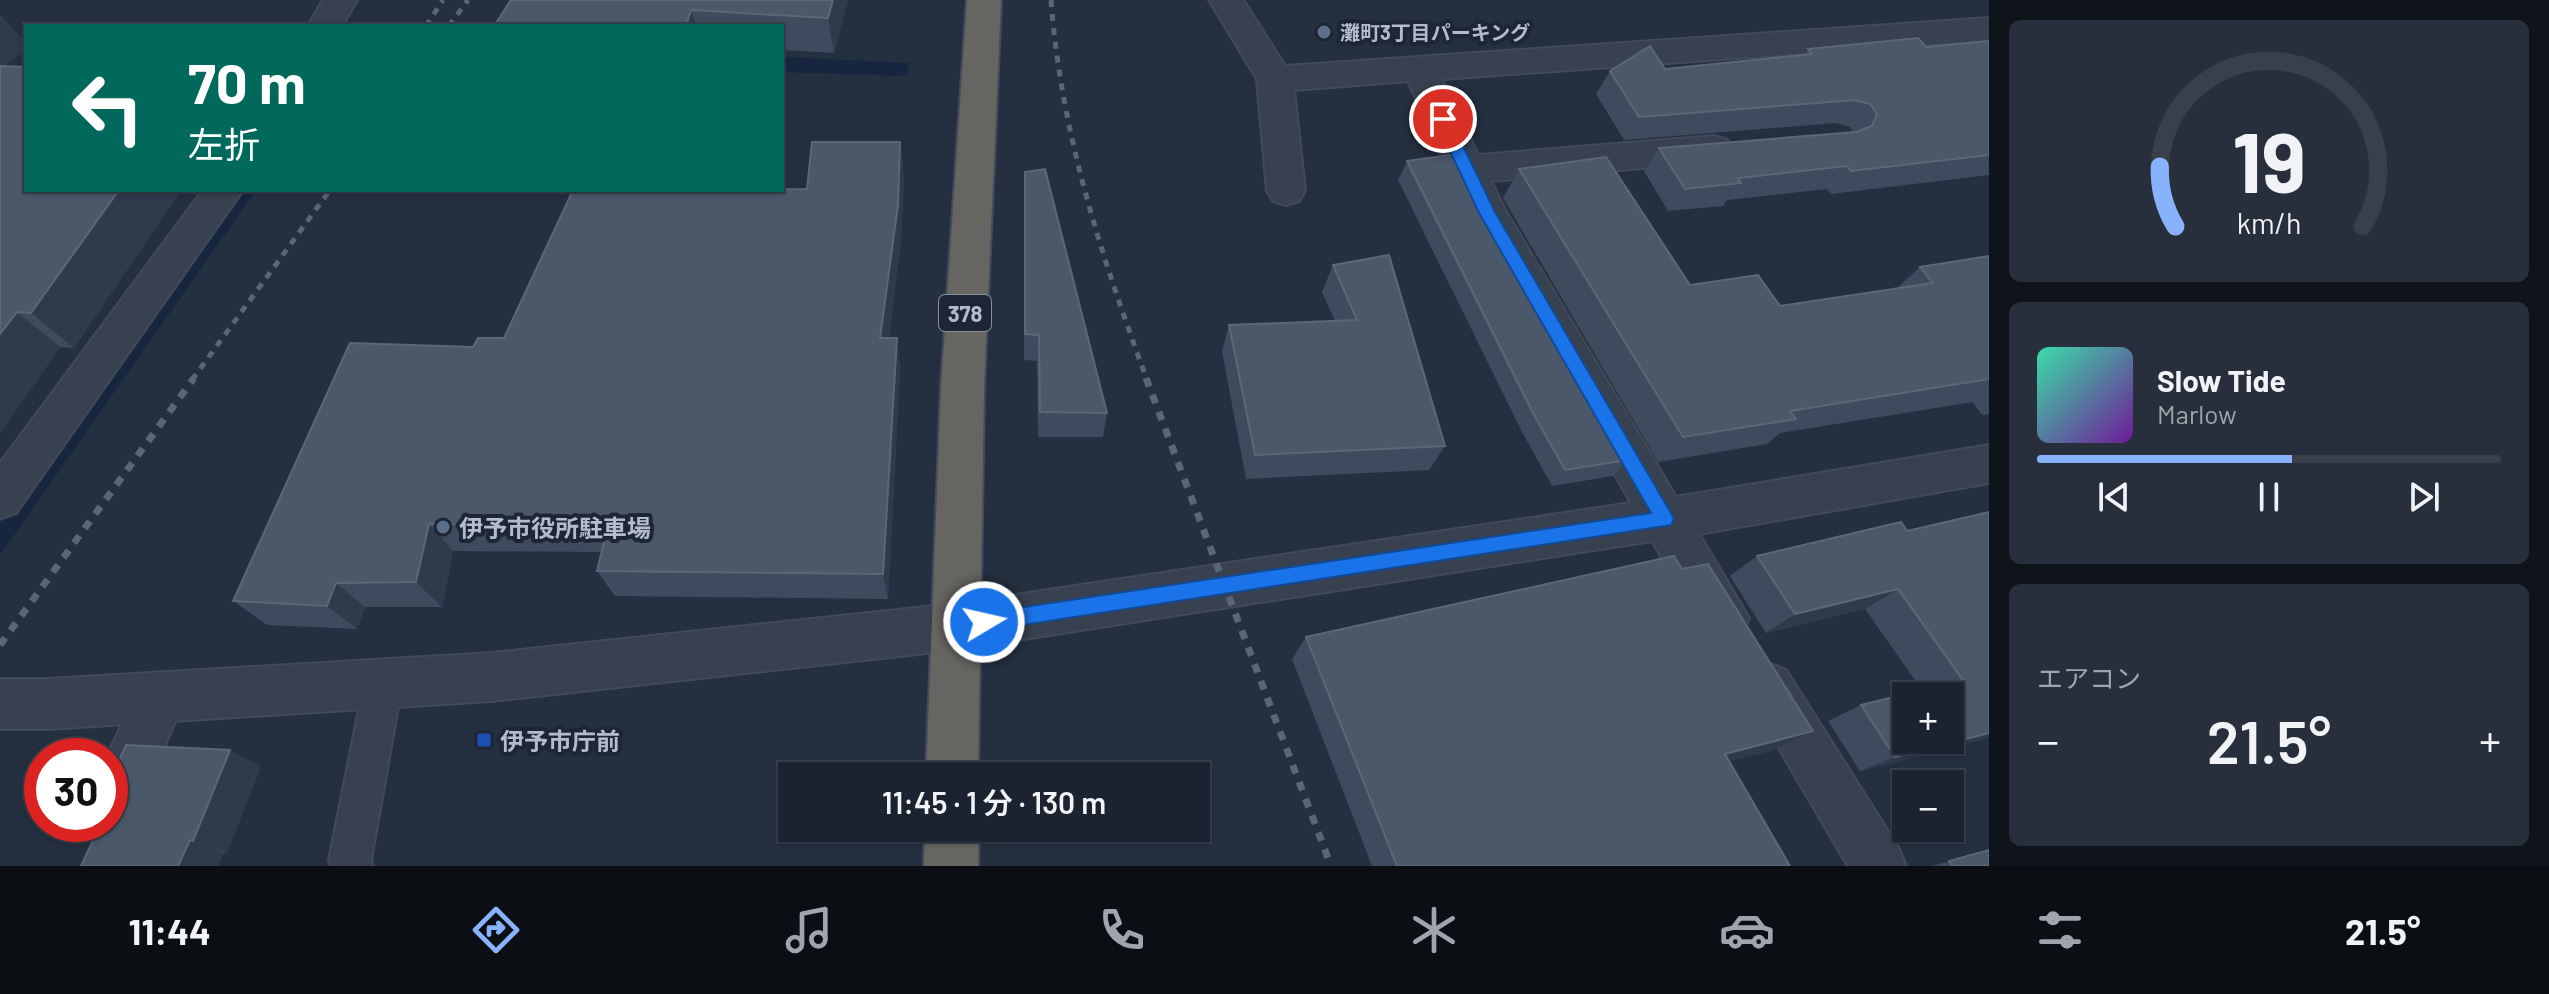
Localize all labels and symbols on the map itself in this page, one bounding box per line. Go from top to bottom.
place label: 灘町3丁目パーキング [1340,20,1530,44]
marker: 灘町3丁目パーキング [1315,23,1333,41]
pin [1409,85,1477,153]
road number: 378 [939,295,991,331]
place label: 伊予市役所駐車場 [459,513,651,542]
marker: 伊予市役所駐車場 [434,518,452,536]
position arrow [942,580,1026,664]
place label: 伊予市庁前 [500,726,620,755]
marker: 伊予市庁前 [475,731,493,749]
speed limit sign: 30 [24,738,128,842]

